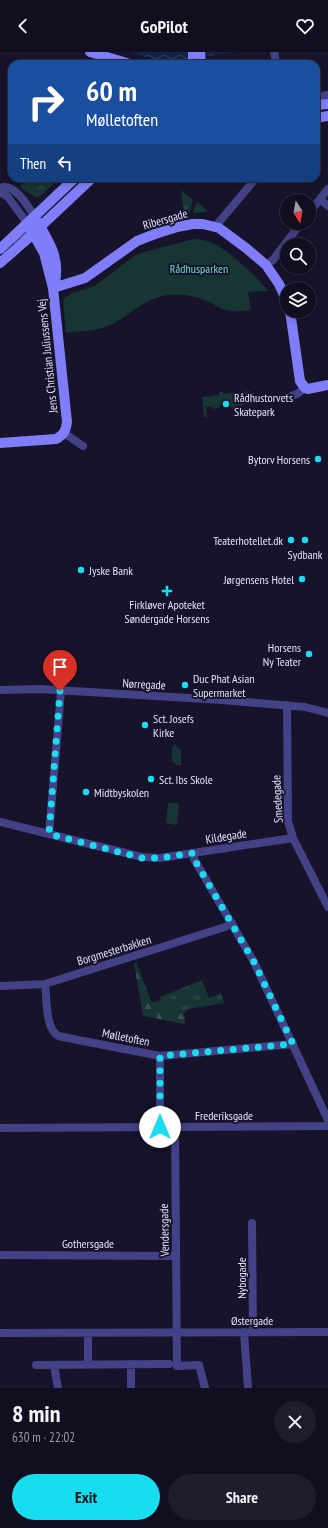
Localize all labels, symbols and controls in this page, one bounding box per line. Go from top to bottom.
icon: back [12,15,34,37]
text: GoPilot [140,15,188,38]
icon: heart [294,15,316,37]
text: 60 m [86,72,137,109]
icon: right [20,76,72,128]
text: Mølletoften [86,108,158,131]
icon: left [54,152,76,174]
text: Then [20,154,46,173]
north arrow [280,194,316,230]
map controls [280,194,316,318]
street label: Ribersgade [141,205,189,233]
button: search [280,238,316,274]
park label: Rådhusparken [170,261,228,276]
button: layers [280,282,316,318]
street label: Jens Christian Juliussens Vej [34,298,61,415]
place label: Rådhustorvets Skatepark [234,390,293,419]
marker: Rådhustorvets Skatepark [221,399,231,409]
place label: Bytorv Horsens [248,452,310,467]
marker: Bytorv Horsens [313,454,323,464]
place label: Teaterhotellet.dk [213,533,283,548]
marker: Teaterhotellet.dk [286,535,296,545]
marker: Sydbank [300,535,310,545]
place label: Sydbank [288,547,323,562]
place label: Jyske Bank [88,563,133,578]
marker: Jyske Bank [76,565,86,575]
place label: Jørgensens Hotel [223,572,294,587]
marker: Jørgensens Hotel [297,574,307,584]
marker: Firkløver Apoteket Søndergade Horsens [162,586,172,596]
place label: Firkløver Apoteket Søndergade Horsens [125,597,210,626]
place label: Horsens Ny Teater [263,640,302,669]
marker: Horsens Ny Teater [304,649,314,659]
pin [43,650,77,691]
icon: arrive [49,656,71,678]
place label: Duc Phat Asian Supermarket [193,671,255,700]
street label: Nørregade [122,675,166,693]
marker: Duc Phat Asian Supermarket [180,680,190,690]
place label: Sct. Josefs Kirke [153,711,194,740]
marker: Sct. Josefs Kirke [140,720,150,730]
place label: Sct. Ibs Skole [159,772,213,787]
marker: Sct. Ibs Skole [146,774,156,784]
street label: Smedegade [268,775,286,823]
place label: Midtbyskolen [94,785,149,800]
marker: Midtbyskolen [81,787,91,797]
street label: Kildegade [204,825,248,847]
street label: Borgmesterbakken [75,932,153,968]
street label: Mølletoften [101,1025,151,1049]
position arrow [139,1106,181,1148]
street label: Frederiksgade [195,1108,253,1123]
street label: Vendersgade [156,1203,172,1258]
street label: Gothersgade [62,1236,114,1251]
street label: Nybogade [234,1257,249,1299]
street label: Østergade [231,1313,273,1328]
text: 8 min [12,1398,60,1429]
button: close [274,1401,316,1443]
text: 630 m · 22:02 [12,1429,75,1446]
button: Exit [12,1474,160,1520]
button: Share [168,1474,316,1520]

